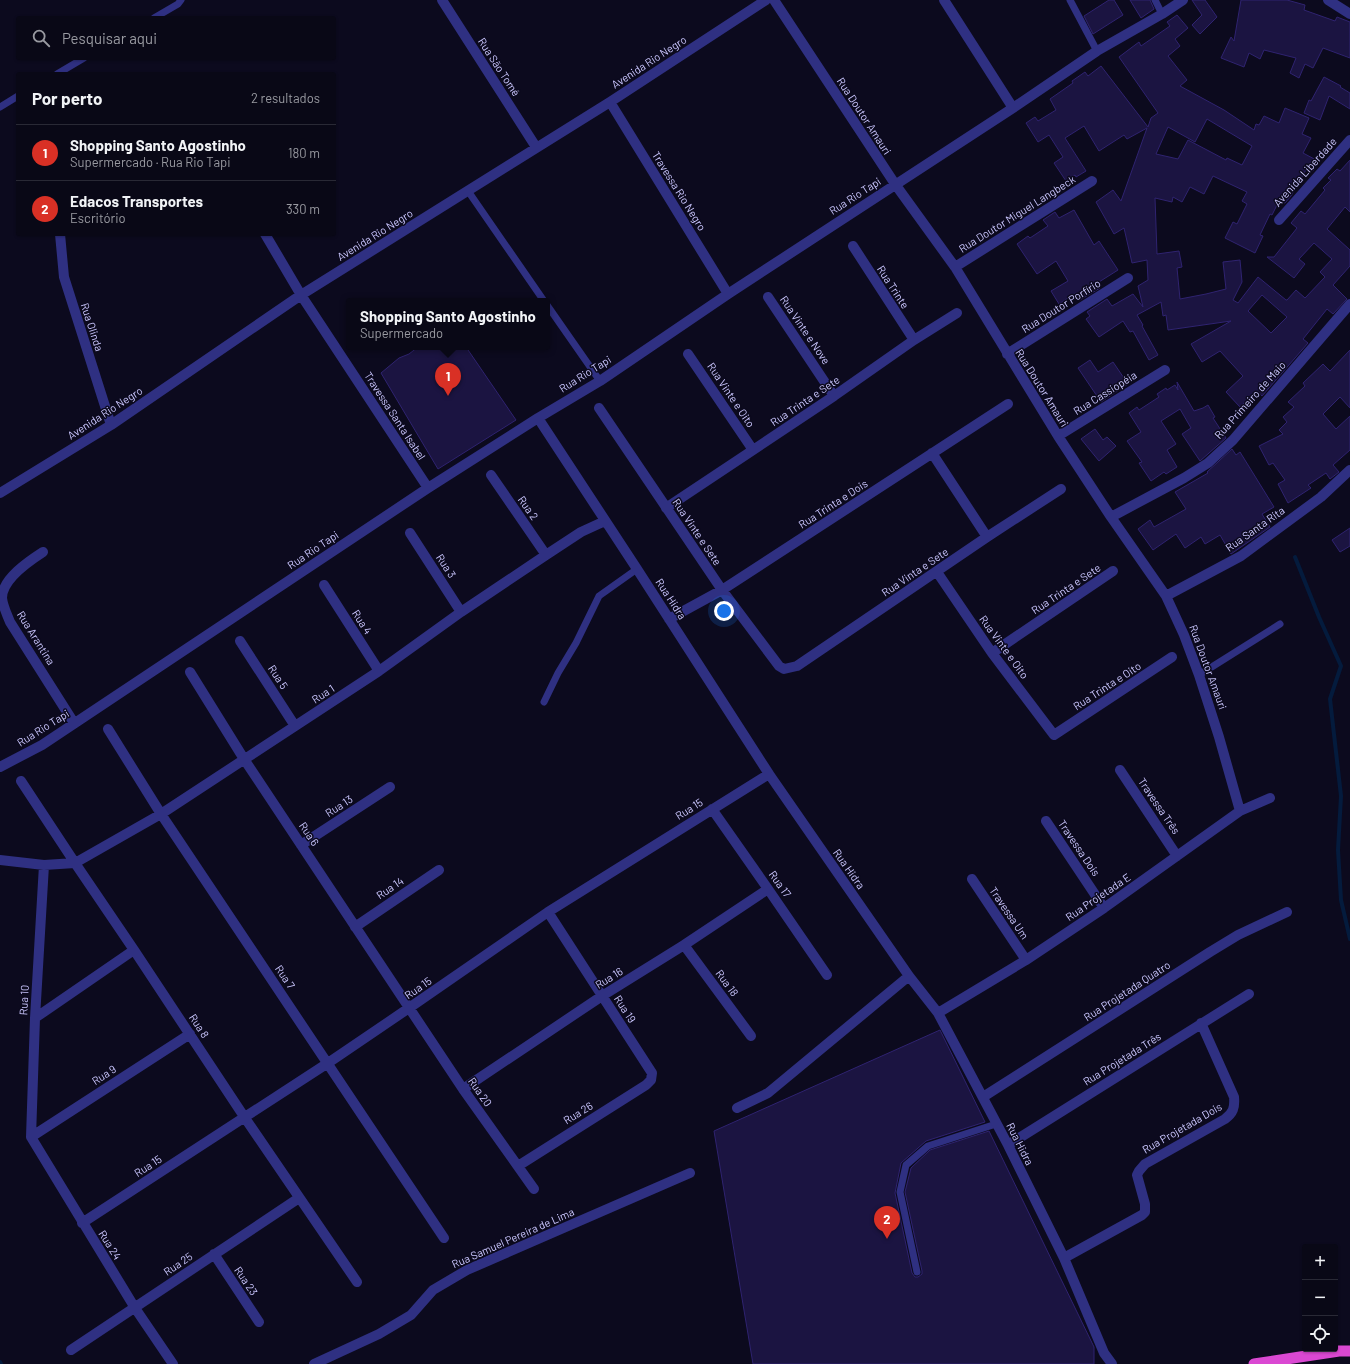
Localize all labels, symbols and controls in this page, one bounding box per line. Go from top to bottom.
search box [16,16,336,60]
icon: search [30,27,52,49]
text: Pesquisar aqui [62,29,157,47]
street label: Avenida Rio Negro [609,33,689,91]
street label: Rua São Tomé [476,35,523,98]
street label: Rua Doutor Amauri [835,75,894,157]
text: Por perto [32,88,102,108]
text: 2 resultados [251,90,320,106]
street label: Avenida Liberdade [1270,134,1339,209]
text: Shopping Santo Agostinho [70,136,246,154]
text: 1 [43,145,47,161]
text: 180 m [288,145,320,161]
street label: Travessa Rio Negro [650,149,709,233]
text: Supermercado · Rua Rio Tapi [70,154,231,170]
street label: Rua Doutor Miguel Langbeck [956,172,1078,255]
street label: Rua Rio Tapi [827,174,883,217]
text: Edacos Transportes [70,192,203,210]
text: 2 [41,201,49,217]
text: 330 m [286,201,320,217]
street label: Avenida Rio Negro [335,206,415,263]
text: Escritório [70,210,126,226]
street label: Rua Trinte [875,263,912,311]
street label: Rua Doutor Porfírio [1019,276,1103,335]
street label: Rua Vinte e Nove [778,293,833,367]
popup [346,298,550,350]
street label: Rua Olinda [79,301,106,353]
text: Shopping Santo Agostinho [360,307,536,325]
text: Supermercado [360,325,443,341]
street label: Rua Doutor Amauri [1013,346,1072,429]
street label: Rua Rio Tapi [556,352,613,395]
street label: Rua Primeiro de Maio [1211,358,1288,441]
street label: Rua Vinte e Oito [705,360,758,429]
pin: 1 [435,363,461,396]
street label: Rua Cassiopéia [1071,368,1139,417]
street label: Travessa Santa Isabel [362,369,429,462]
street label: Rua Trinta e Sete [768,373,842,429]
street label: Avenida Rio Negro [65,384,145,442]
street label: Rua Trinta e Dois [796,476,870,531]
street label: Rua 2 [516,493,541,522]
street label: Rua Vinte e Sete [670,496,725,568]
street label: Rua Santa Rita [1223,503,1287,554]
street label: Rua Rio Tapi [285,528,341,571]
street label: Rua Vinta e Sete [879,544,951,599]
street label: Rua 3 [434,551,459,580]
street label: Rua Trinta e Sete [1029,561,1103,617]
street label: Rua Hidra [653,576,689,622]
your location [714,601,734,621]
street label: Rua 4 [350,607,375,636]
street label: Rua Arantina [15,608,58,667]
street label: Rua Vinte e Oito [977,613,1032,681]
street label: Rua Doutor Amauri [1187,623,1230,711]
street label: Rua Trinta e Oito [1070,659,1143,712]
street label: Rua 5 [266,662,291,692]
street label: Rua 1 [309,682,336,706]
street label: Rua Rio Tapi [14,706,71,749]
street label: Travessa Três [1136,775,1183,836]
street label: Rua 13 [323,792,355,819]
street label: Rua 15 [673,795,705,822]
street label: Travessa Dois [1056,817,1103,878]
street label: Rua 6 [297,819,322,848]
street label: Rua Hidra [831,846,868,891]
street label: Rua 17 [767,868,794,900]
street label: Rua Projetada E [1063,870,1133,923]
street label: Rua 14 [373,874,406,901]
street label: Travessa Um [987,884,1032,941]
street label: Rua Projetada Quatro [1081,958,1172,1023]
street label: Rua 7 [273,962,298,991]
street label: Rua 16 [593,964,625,991]
street label: Rua 18 [713,967,742,999]
street label: Rua 15 [402,973,434,1002]
street label: Rua 10 [16,984,31,1016]
street label: Rua 19 [612,993,639,1025]
street label: Rua 8 [187,1011,212,1040]
street label: Rua Projetada Três [1080,1029,1163,1088]
street label: Rua 9 [89,1062,118,1087]
street label: Rua 20 [466,1075,495,1109]
street label: Rua 26 [561,1098,595,1127]
street label: Rua Projetada Dois [1140,1100,1224,1156]
street label: Rua Hidra [1004,1120,1037,1167]
street label: Rua 15 [132,1152,164,1179]
street label: Rua Samuel Pereira de Lima [450,1205,576,1270]
pin: 2 [874,1206,900,1239]
street label: Rua 24 [96,1228,125,1262]
map controls [1302,1244,1338,1352]
button: + [1302,1244,1338,1280]
street label: Rua 25 [161,1249,195,1278]
street label: Rua 23 [232,1264,261,1298]
button: − [1302,1280,1338,1316]
button: locate [1302,1316,1338,1352]

